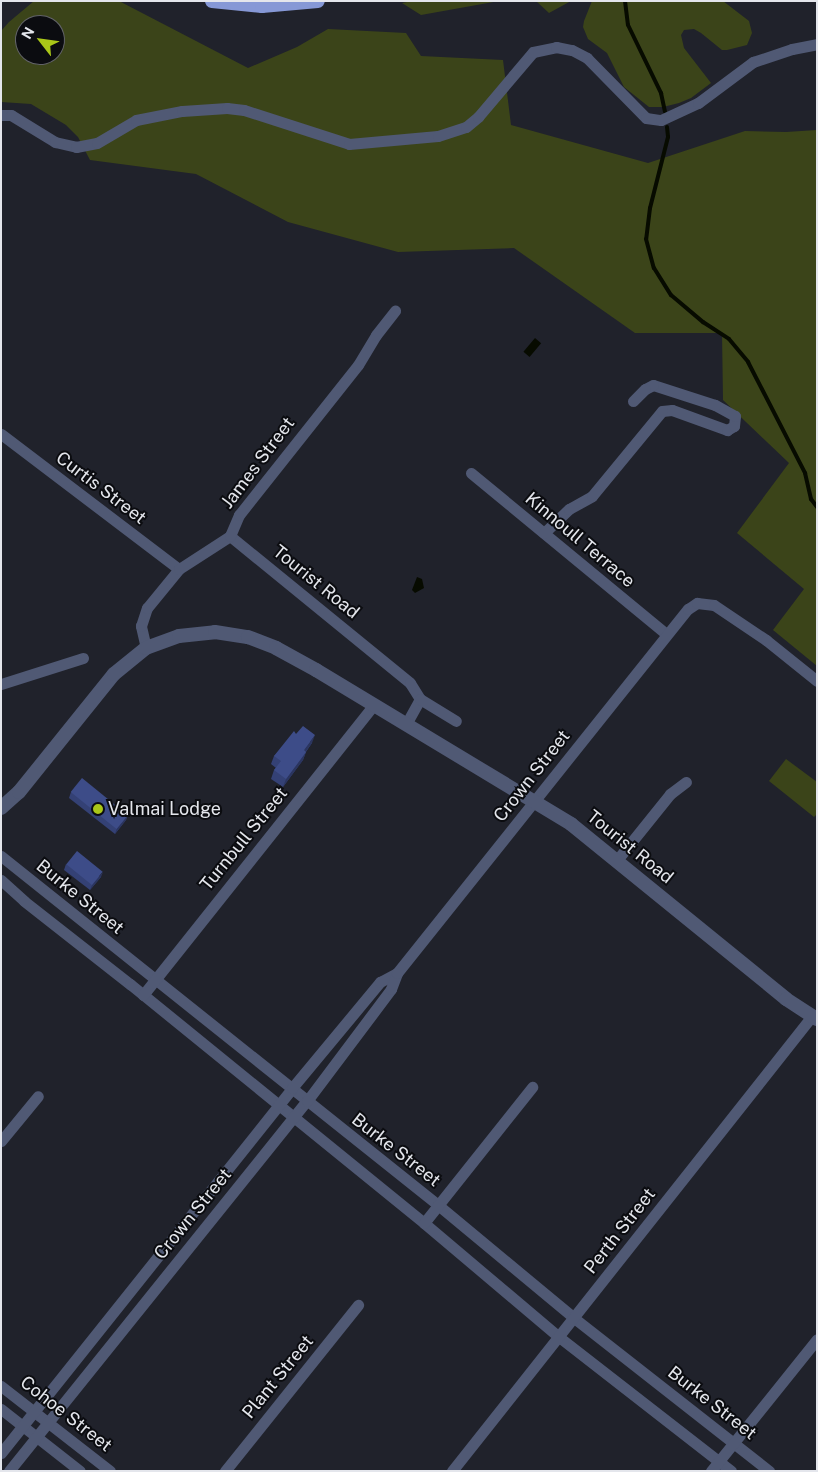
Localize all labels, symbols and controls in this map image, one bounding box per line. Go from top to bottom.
north arrow [15,15,65,65]
text: N [18,24,38,42]
street label: James Street [217,413,299,513]
street label: Curtis Street [52,447,150,529]
street label: Kinnoull Terrace [521,488,639,592]
street label: Tourist Road [269,541,363,623]
street label: Crown Street [489,726,575,826]
street label: Turnbull Street [196,783,292,895]
place label: Valmai Lodge [108,798,221,820]
marker: Valmai Lodge [92,803,104,815]
street label: Tourist Road [583,806,677,888]
street label: Burke Street [32,855,128,939]
street label: Burke Street [347,1109,445,1191]
street label: Crown Street [150,1164,236,1264]
street label: Perth Street [580,1184,660,1278]
street label: Plant Street [238,1331,318,1423]
street label: Burke Street [663,1362,761,1444]
street label: Cohoe Street [16,1372,116,1456]

